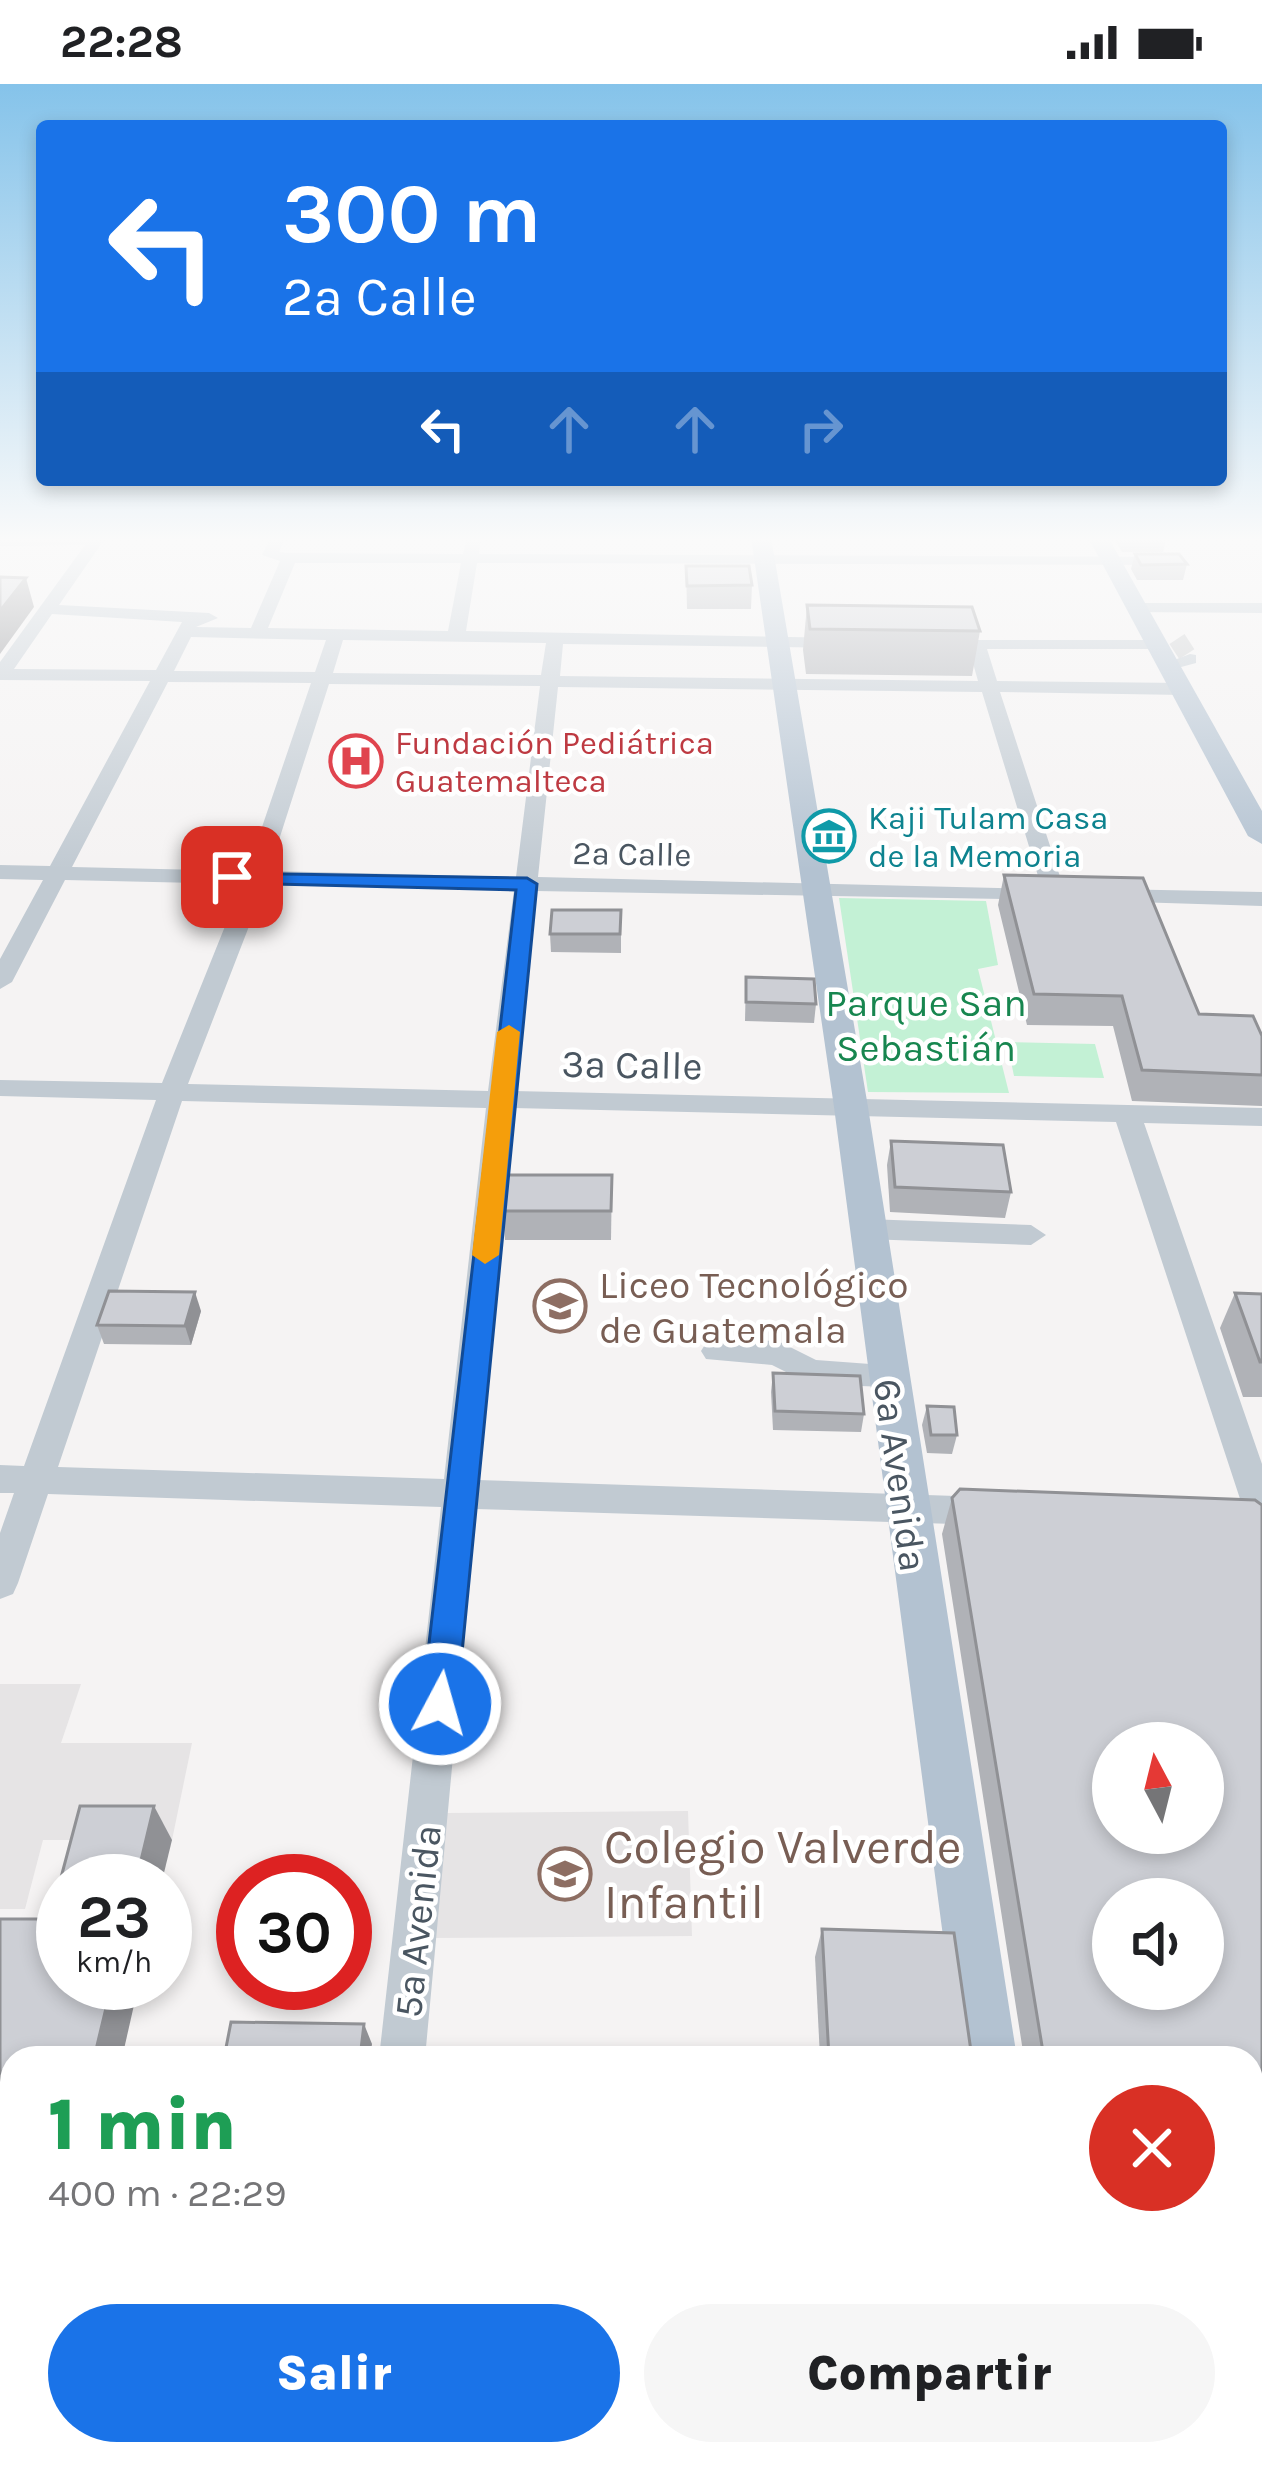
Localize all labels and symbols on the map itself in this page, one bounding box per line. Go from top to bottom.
place label: Fundación Pediátrica Guatemalteca [395,724,714,800]
hospital icon: Fundación Pediátrica Guatemalteca [328,733,384,789]
place label: Kaji Tulam Casa de la Memoria [868,799,1108,875]
museum icon: Kaji Tulam Casa de la Memoria [801,808,857,864]
pin [181,826,283,928]
street label: 2a Calle [572,834,692,874]
park label: Parque San Sebastián [825,980,1027,1071]
street label: 3a Calle [561,1041,703,1089]
place label: Liceo Tecnológico de Guatemala [599,1262,909,1353]
school or university icon: Liceo Tecnológico de Guatemala [532,1278,588,1334]
street label: 6a Avenida [864,1376,936,1574]
position arrow [377,1641,503,1767]
north arrow [1092,1722,1224,1854]
place label: Colegio Valverde Infantil [604,1819,961,1930]
street label: 5a Avenida [385,1822,451,2020]
school or university icon: Colegio Valverde Infantil [537,1846,593,1902]
speed limit sign: 30 [216,1854,372,2010]

